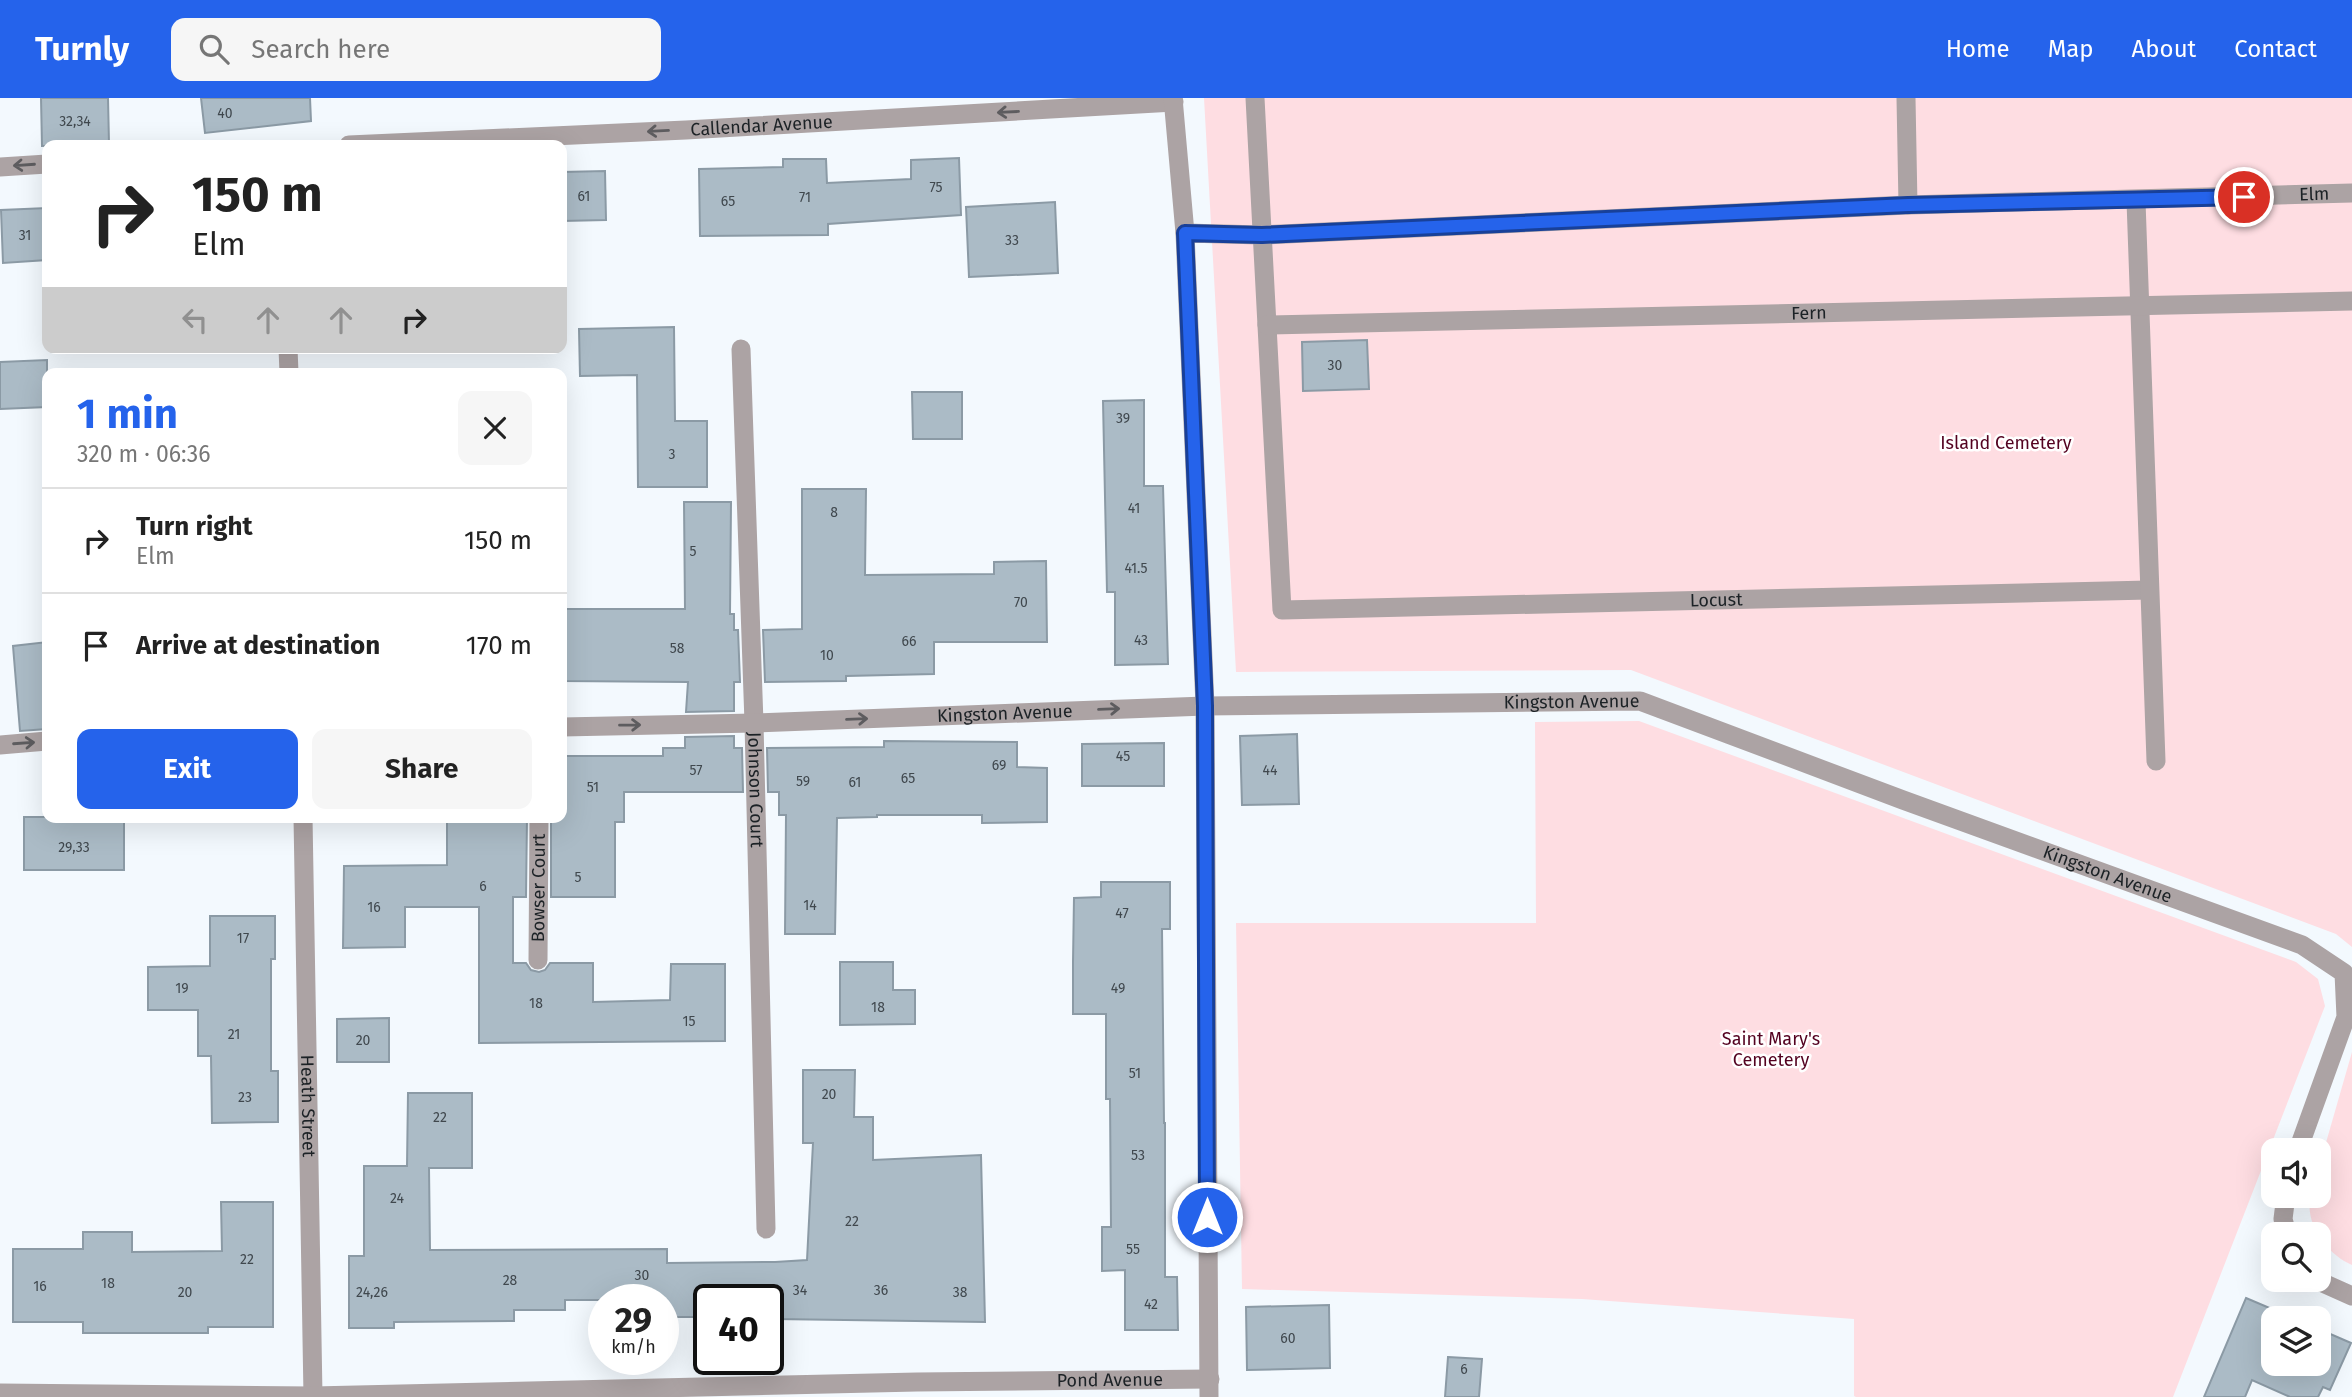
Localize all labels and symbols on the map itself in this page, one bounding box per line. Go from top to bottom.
house number: 40 [217,105,233,122]
one-way arrow [997,105,1020,118]
street label: Callendar Avenue [690,111,833,141]
house number: 32,34 [59,113,91,130]
one-way arrow [647,125,670,138]
one-way arrow [12,159,35,172]
pin [2214,167,2274,227]
house number: 75 [929,179,943,196]
street label: Elm [2299,183,2330,205]
house number: 61 [578,188,590,205]
house number: 71 [799,189,811,206]
house number: 65 [721,193,735,210]
house number: 31 [19,227,31,244]
house number: 33 [1005,232,1019,249]
street label: Fern [1791,302,1827,324]
house number: 30 [1328,357,1343,374]
house number: 39 [1116,410,1130,427]
park label: Island Cemetery [1940,432,2072,454]
house number: 3 [669,446,676,463]
house number: 41 [1128,500,1140,517]
house number: 8 [830,504,838,521]
house number: 5 [689,543,697,560]
house number: 41.5 [1124,560,1148,577]
street label: Locust [1689,588,1743,612]
house number: 70 [1014,594,1028,611]
house number: 43 [1134,632,1148,649]
house number: 66 [902,633,916,650]
house number: 58 [670,640,685,657]
house number: 10 [820,647,834,664]
street label: Kingston Avenue [1504,690,1640,714]
street label: Kingston Avenue [937,700,1073,727]
one-way arrow [1097,703,1120,716]
one-way arrow [846,712,869,725]
one-way arrow [618,718,641,732]
street label: Johnson Court [743,732,768,848]
one-way arrow [12,736,34,749]
house number: 45 [1116,748,1130,765]
house number: 69 [992,757,1006,774]
house number: 57 [690,762,702,779]
house number: 44 [1263,762,1278,779]
house number: 65 [901,770,915,787]
house number: 59 [796,773,810,790]
house number: 61 [849,774,861,791]
house number: 51 [587,779,599,796]
street label: Bowser Court [527,833,550,942]
house number: 29,33 [58,839,90,856]
street label: Kingston Avenue [2040,841,2175,908]
house number: 5 [574,869,582,886]
house number: 6 [479,878,487,895]
house number: 14 [803,897,817,914]
house number: 16 [367,899,381,916]
house number: 47 [1115,905,1129,922]
house number: 17 [237,930,249,947]
house number: 19 [175,980,189,997]
house number: 49 [1111,980,1125,997]
house number: 18 [529,995,543,1012]
house number: 18 [871,999,885,1016]
house number: 15 [682,1013,696,1030]
house number: 21 [228,1026,240,1043]
park label: Saint Mary's Cemetery [1722,1028,1820,1071]
house number: 20 [356,1032,371,1049]
street label: Heath Street [296,1055,320,1158]
house number: 51 [1129,1065,1141,1082]
house number: 20 [822,1086,837,1103]
house number: 23 [238,1089,252,1106]
house number: 22 [433,1109,447,1126]
house number: 53 [1131,1147,1145,1164]
position arrow [1170,1180,1244,1254]
house number: 24 [390,1190,405,1207]
house number: 22 [845,1213,859,1230]
house number: 55 [1126,1241,1140,1258]
house number: 22 [240,1251,254,1268]
house number: 30 [635,1267,650,1284]
house number: 28 [503,1272,518,1289]
house number: 18 [101,1275,115,1292]
house number: 16 [33,1278,47,1295]
house number: 34 [793,1282,808,1299]
house number: 36 [874,1282,888,1299]
house number: 20 [178,1284,193,1301]
house number: 24,26 [356,1284,388,1301]
speed limit sign: 40 [693,1284,784,1375]
house number: 38 [953,1284,968,1301]
house number: 42 [1144,1296,1158,1313]
house number: 60 [1280,1330,1296,1347]
house number: 6 [1460,1361,1468,1378]
street label: Pond Avenue [1057,1368,1163,1392]

